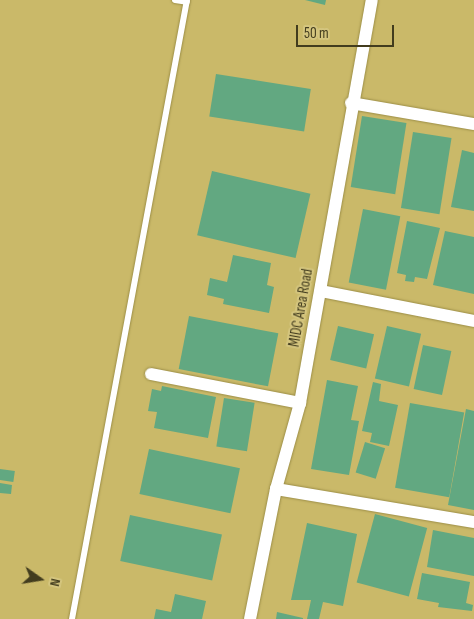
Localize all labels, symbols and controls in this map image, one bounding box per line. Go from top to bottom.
scale bar [299,15,396,47]
text: 50 m [304,24,329,43]
street label: MIDC Area Road [285,268,317,348]
north arrow [15,554,65,604]
text: N [46,577,64,588]

